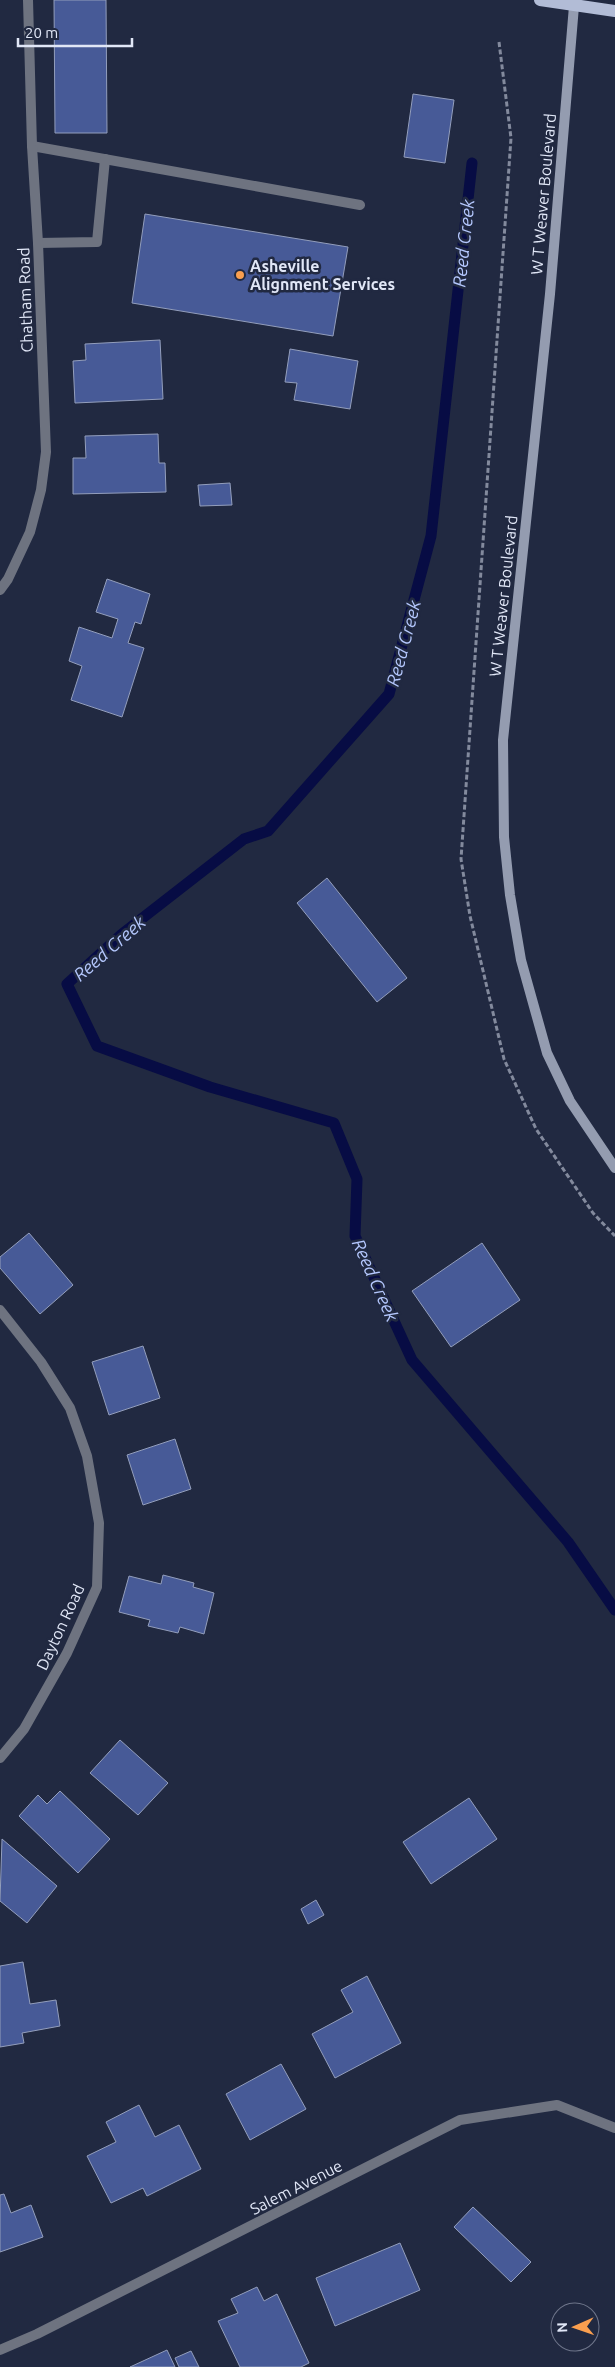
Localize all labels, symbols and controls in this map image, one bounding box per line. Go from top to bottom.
scale bar [18,15,131,47]
text: 20 m [25,24,58,41]
street label: W T Weaver Boulevard [527,112,559,276]
water label: Reed Creek [448,197,478,288]
street label: Chatham Road [14,247,36,353]
place label: Asheville Alignment Services [250,257,395,293]
marker: Asheville Alignment Services [234,269,246,281]
street label: W T Weaver Boulevard [486,514,520,678]
water label: Reed Creek [382,597,424,688]
water label: Reed Creek [69,911,150,985]
water label: Reed Creek [349,1235,403,1325]
street label: Dayton Road [32,1581,88,1673]
street label: Salem Avenue [247,2156,345,2218]
north arrow [550,2302,600,2352]
text: N [554,2322,570,2333]

